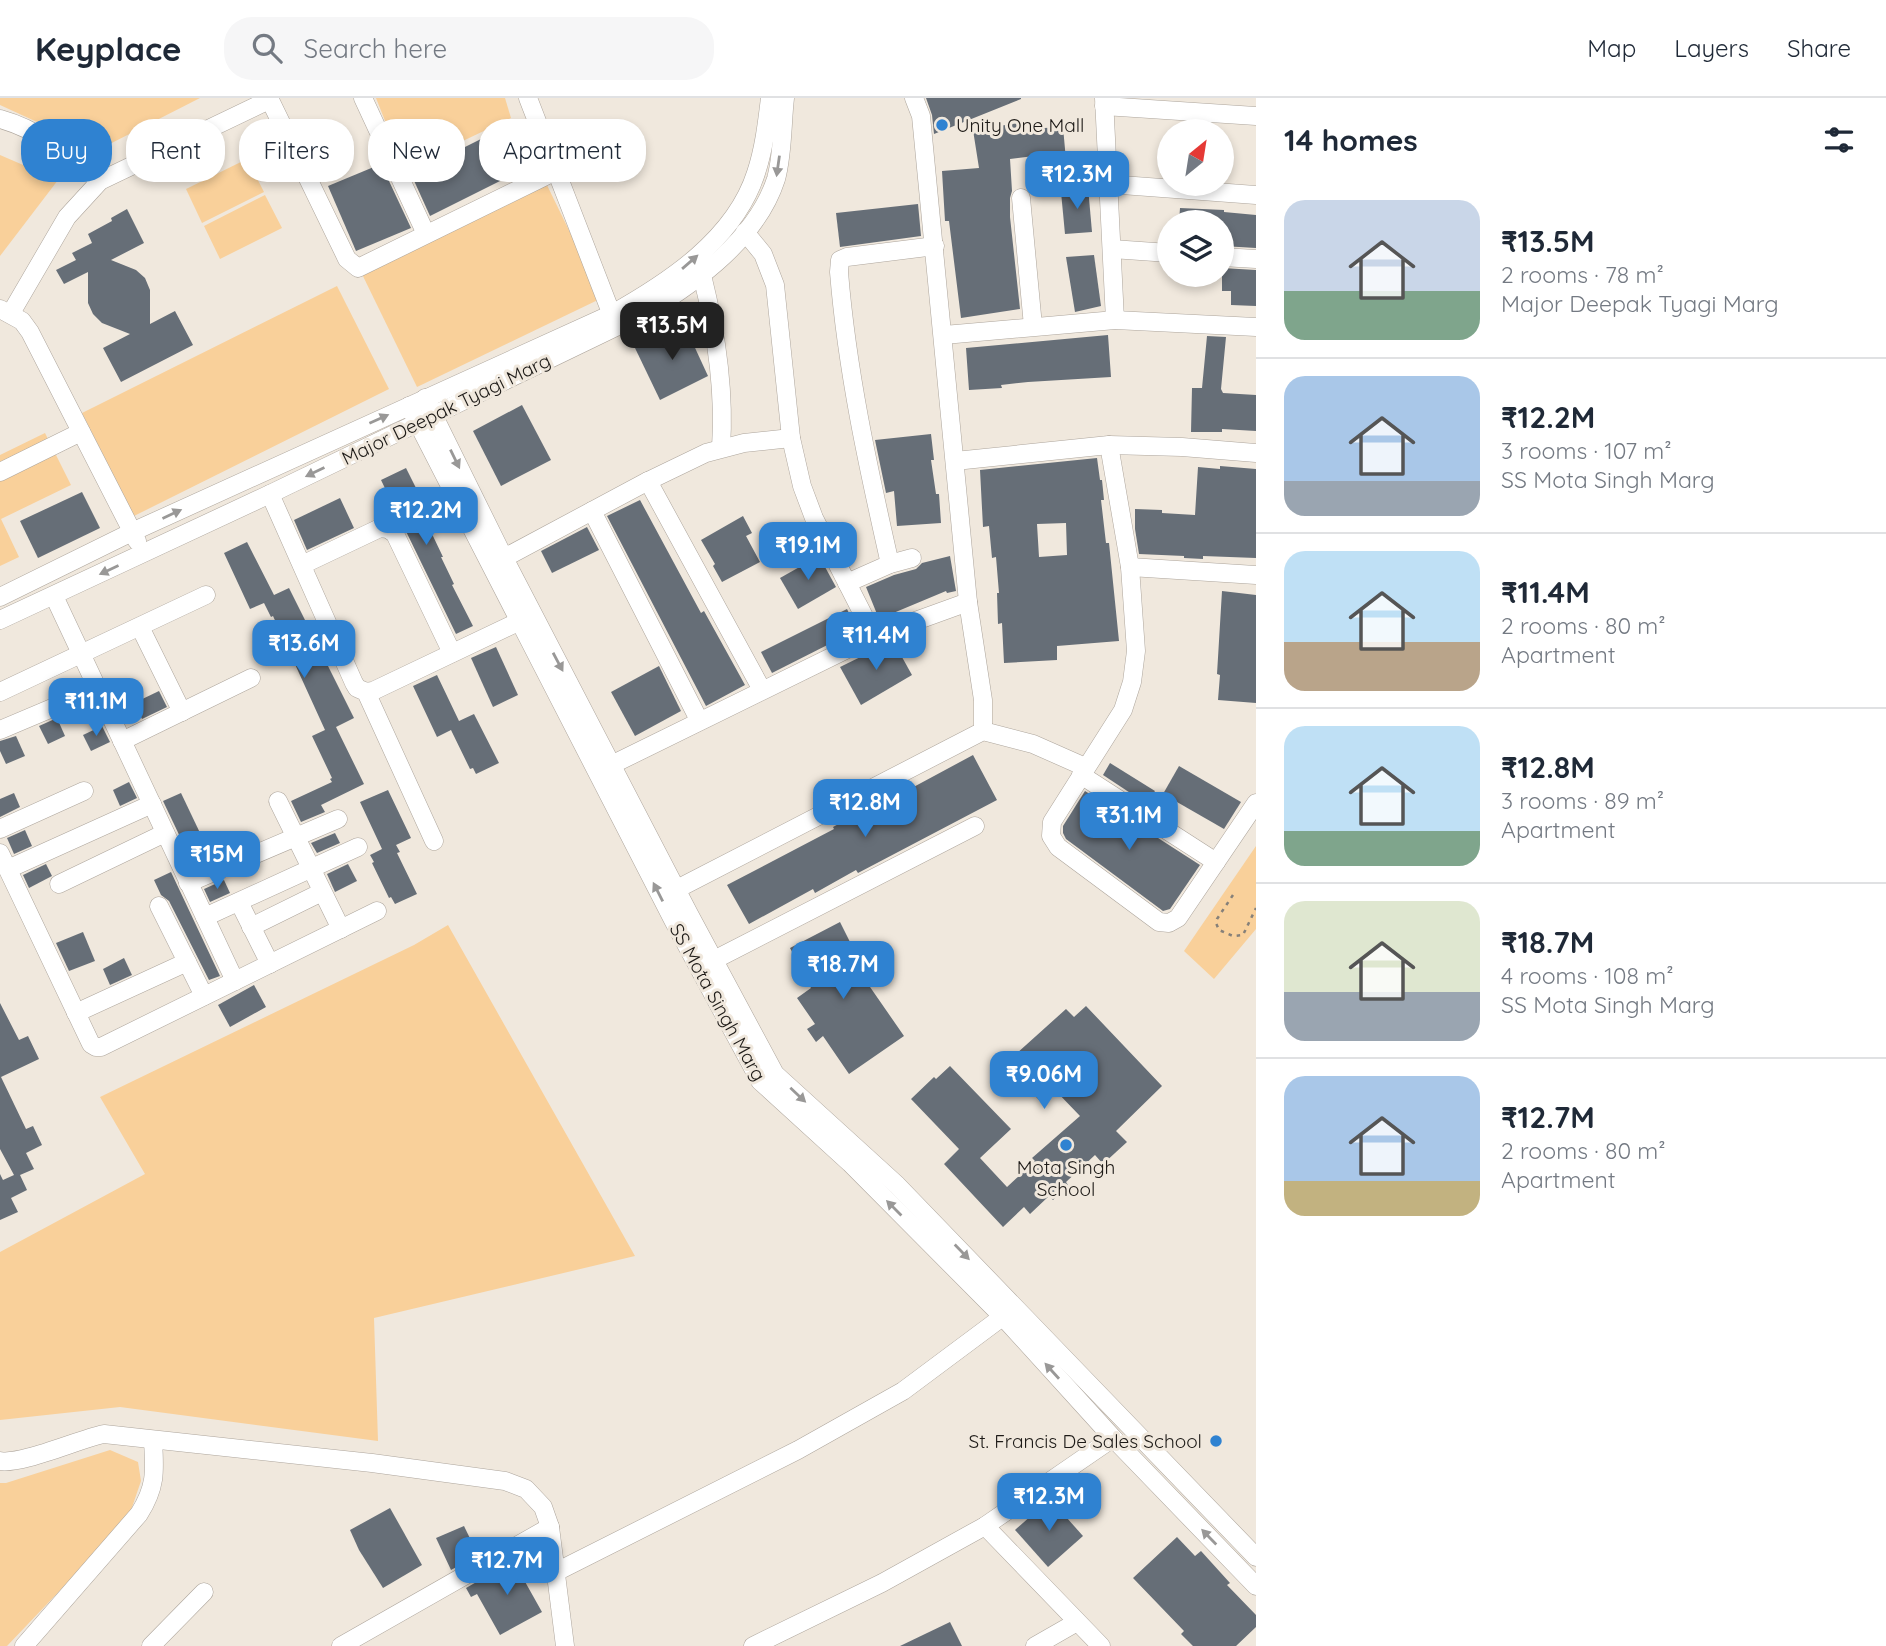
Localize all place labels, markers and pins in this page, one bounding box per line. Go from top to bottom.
place label: Unity One Mall [956,113,1084,137]
marker: Unity One Mall [934,117,950,133]
pin: ₹12.3M [1020,152,1134,211]
pin: ₹13.5M [615,302,729,362]
pin: ₹12.2M [369,488,483,547]
pin: ₹19.1M [751,522,865,582]
pin: ₹11.4M [819,612,933,672]
pin: ₹13.6M [247,620,361,680]
pin: ₹11.1M [39,678,153,738]
pin: ₹12.8M [808,780,922,839]
pin: ₹31.1M [1072,792,1186,852]
pin: ₹15M [176,832,258,891]
pin: ₹18.7M [786,942,900,1001]
pin: ₹9.06M [987,1052,1101,1111]
marker: Mota Singh School [1058,1137,1074,1153]
place label: Mota Singh School [1017,1155,1115,1201]
place label: St. Francis De Sales School [969,1429,1202,1453]
marker: St. Francis De Sales School [1208,1433,1224,1449]
pin: ₹12.3M [992,1474,1106,1533]
pin: ₹12.7M [450,1538,564,1597]

